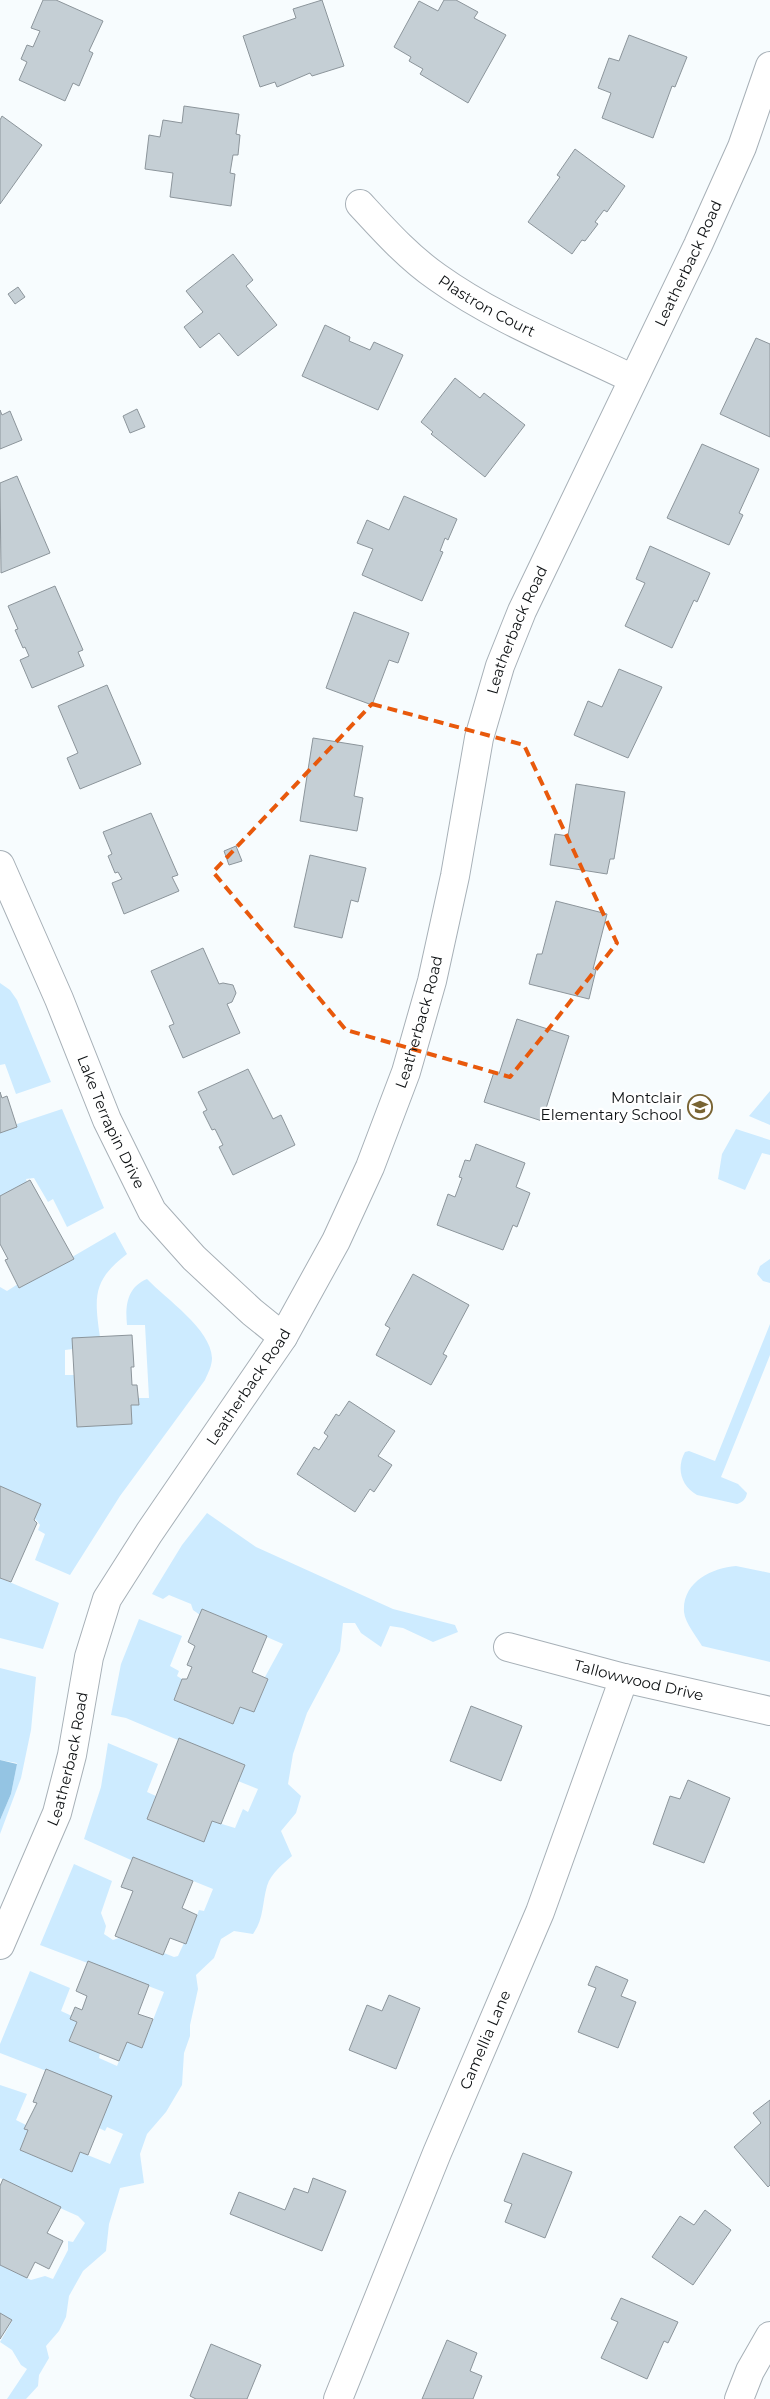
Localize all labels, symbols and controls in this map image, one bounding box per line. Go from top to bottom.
street label: Leatherback Road [650,197,726,329]
street label: Plastron Court [435,271,538,341]
street label: Leatherback Road [482,563,551,696]
street label: Leatherback Road [391,954,446,1091]
street label: Lake Terrapin Drive [73,1053,149,1192]
place label: Montclair Elementary School [541,1088,682,1124]
school or university icon: Montclair Elementary School [687,1094,713,1120]
street label: Leatherback Road [202,1325,295,1449]
street label: Tallowwood Drive [572,1655,705,1705]
street label: Leatherback Road [43,1690,92,1829]
street label: Camellia Lane [455,1987,514,2092]

